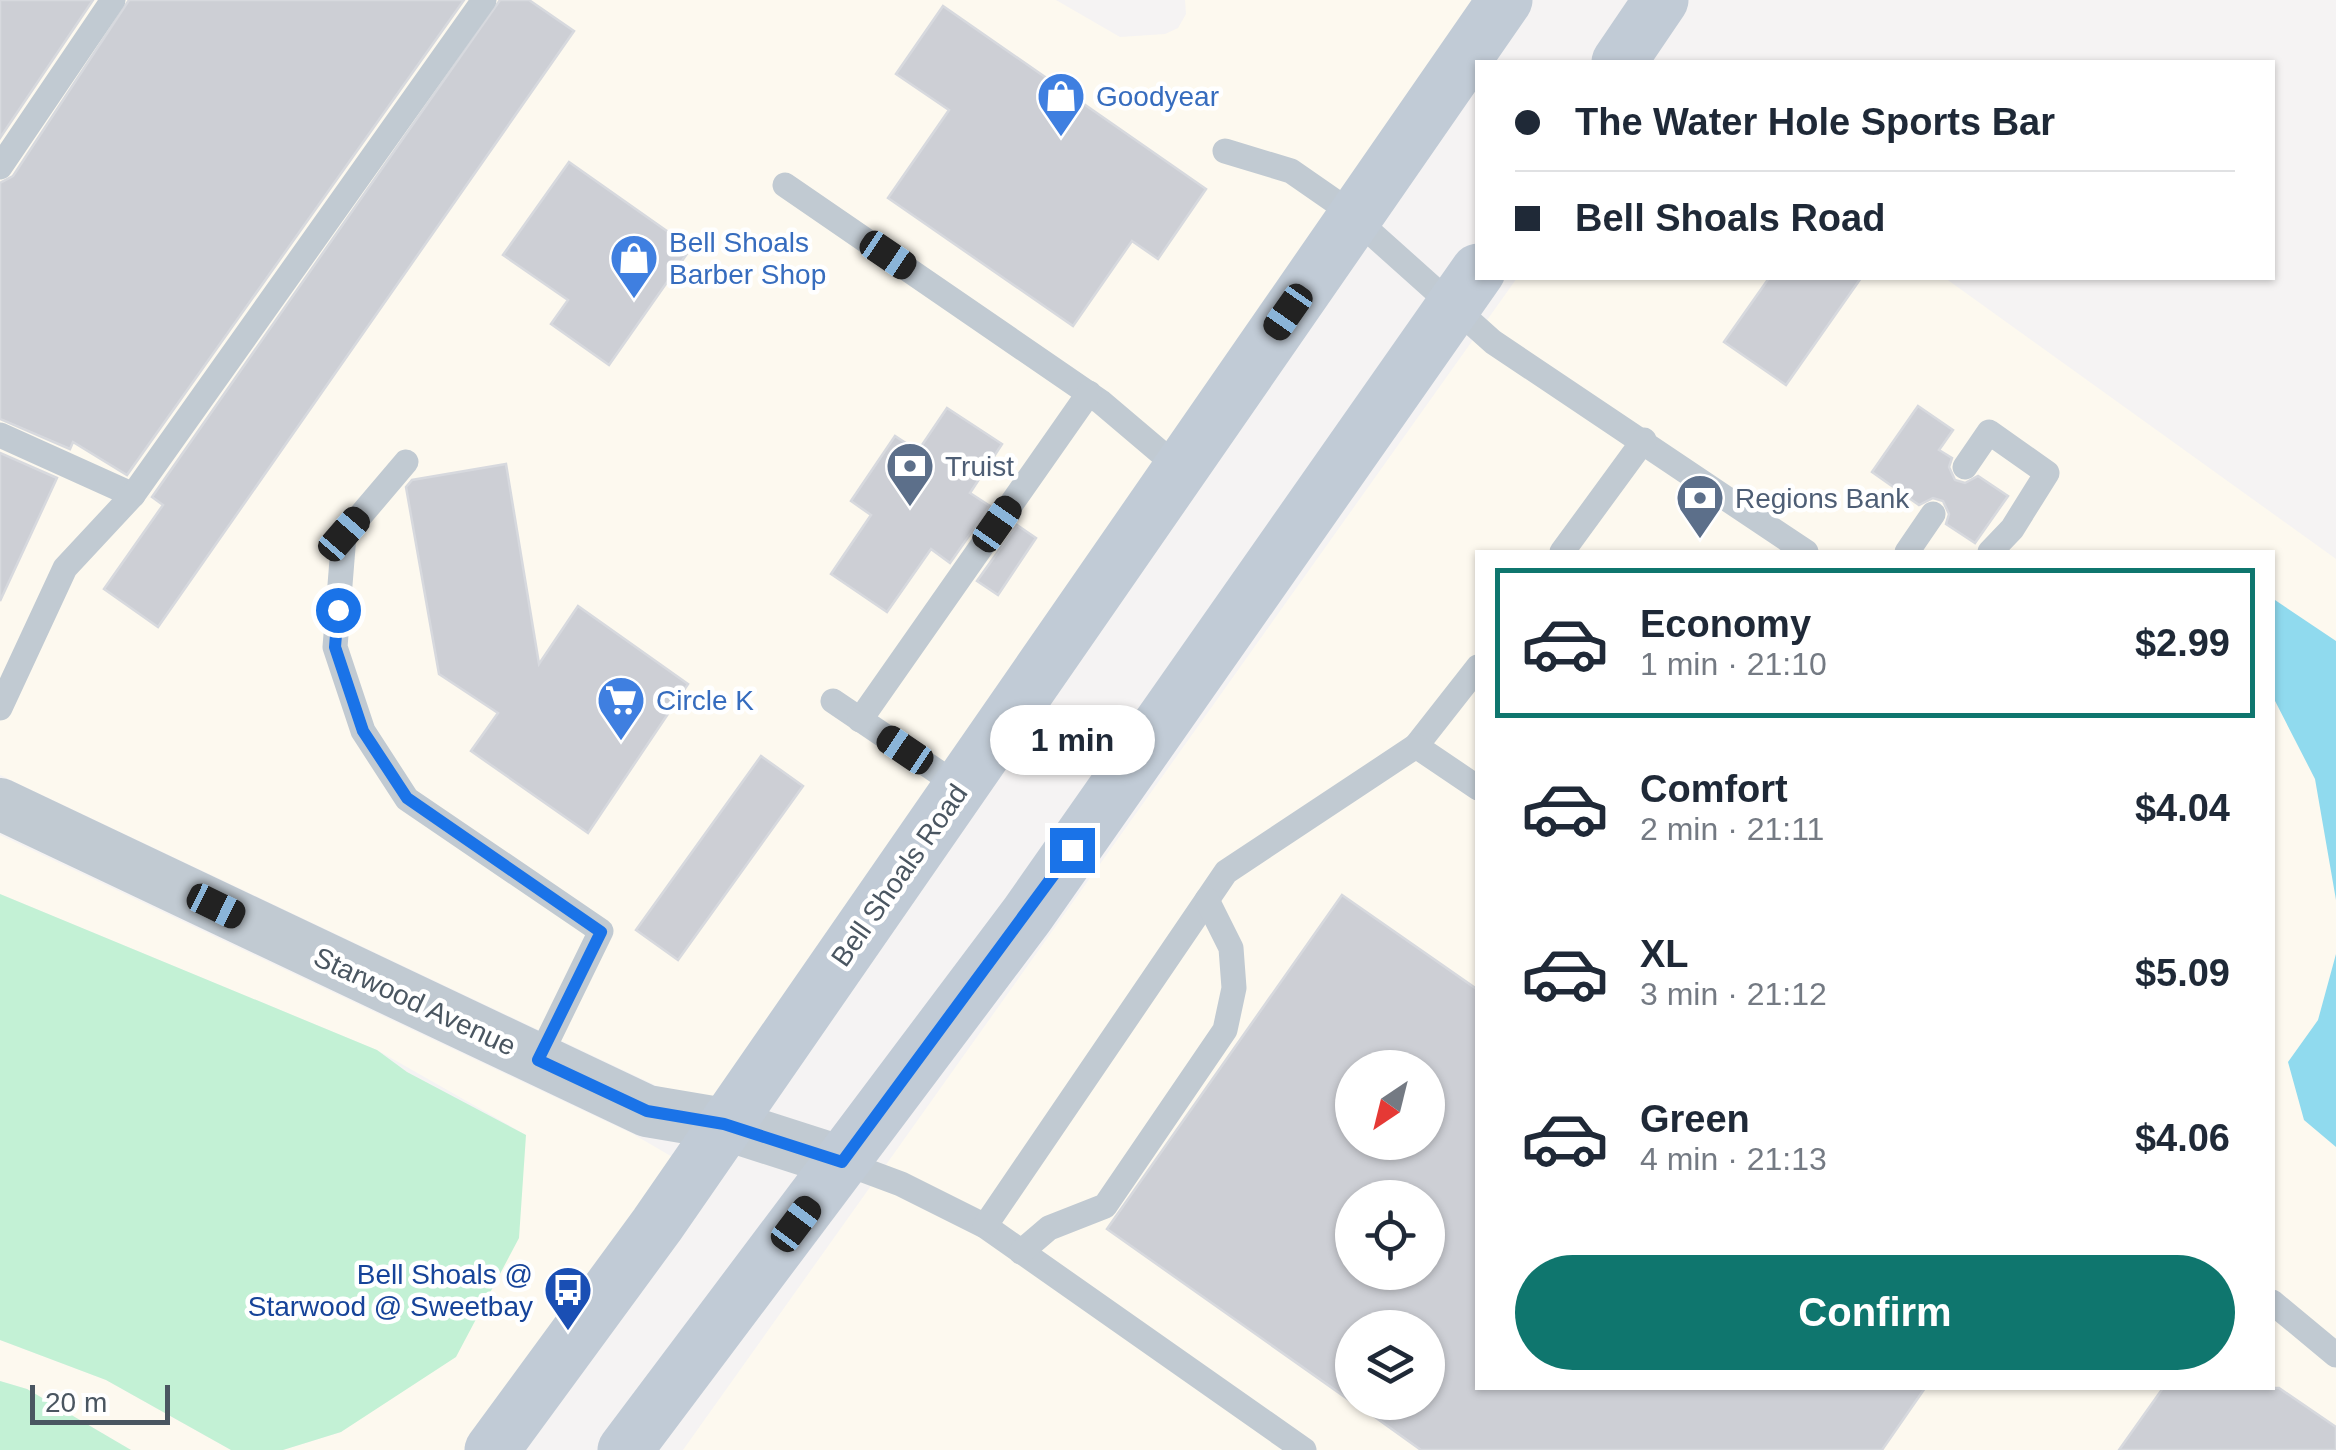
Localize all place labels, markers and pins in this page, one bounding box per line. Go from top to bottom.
shop icon: Goodyear [1035,70,1087,138]
place label: Goodyear [1096,81,1219,112]
place label: Bell Shoals Barber Shop [669,227,826,290]
shop icon: Bell Shoals Barber Shop [608,232,660,300]
bank icon: Truist [884,440,936,508]
place label: Truist [945,451,1014,482]
bank icon: Regions Bank [1674,472,1726,540]
place label: Regions Bank [1735,483,1910,514]
supermarket icon: Circle K [595,674,647,742]
place label: Circle K [656,685,754,716]
place label: Bell Shoals @ Starwood @ Sweetbay [248,1259,533,1322]
bus stop icon: Bell Shoals @ Starwood @ Sweetbay [542,1264,594,1332]

